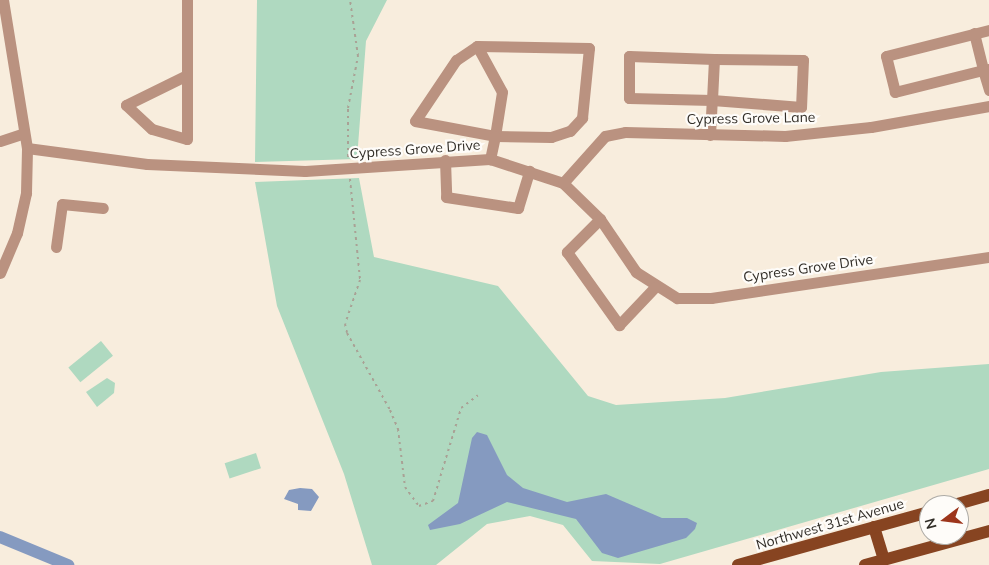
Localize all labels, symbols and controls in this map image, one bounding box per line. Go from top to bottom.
street label: Cypress Grove Lane [686,108,816,128]
street label: Cypress Grove Drive [349,136,481,162]
street label: Cypress Grove Drive [742,251,874,285]
street label: Northwest 31st Avenue [754,495,906,553]
north arrow [919,495,969,545]
text: N [920,516,941,531]

